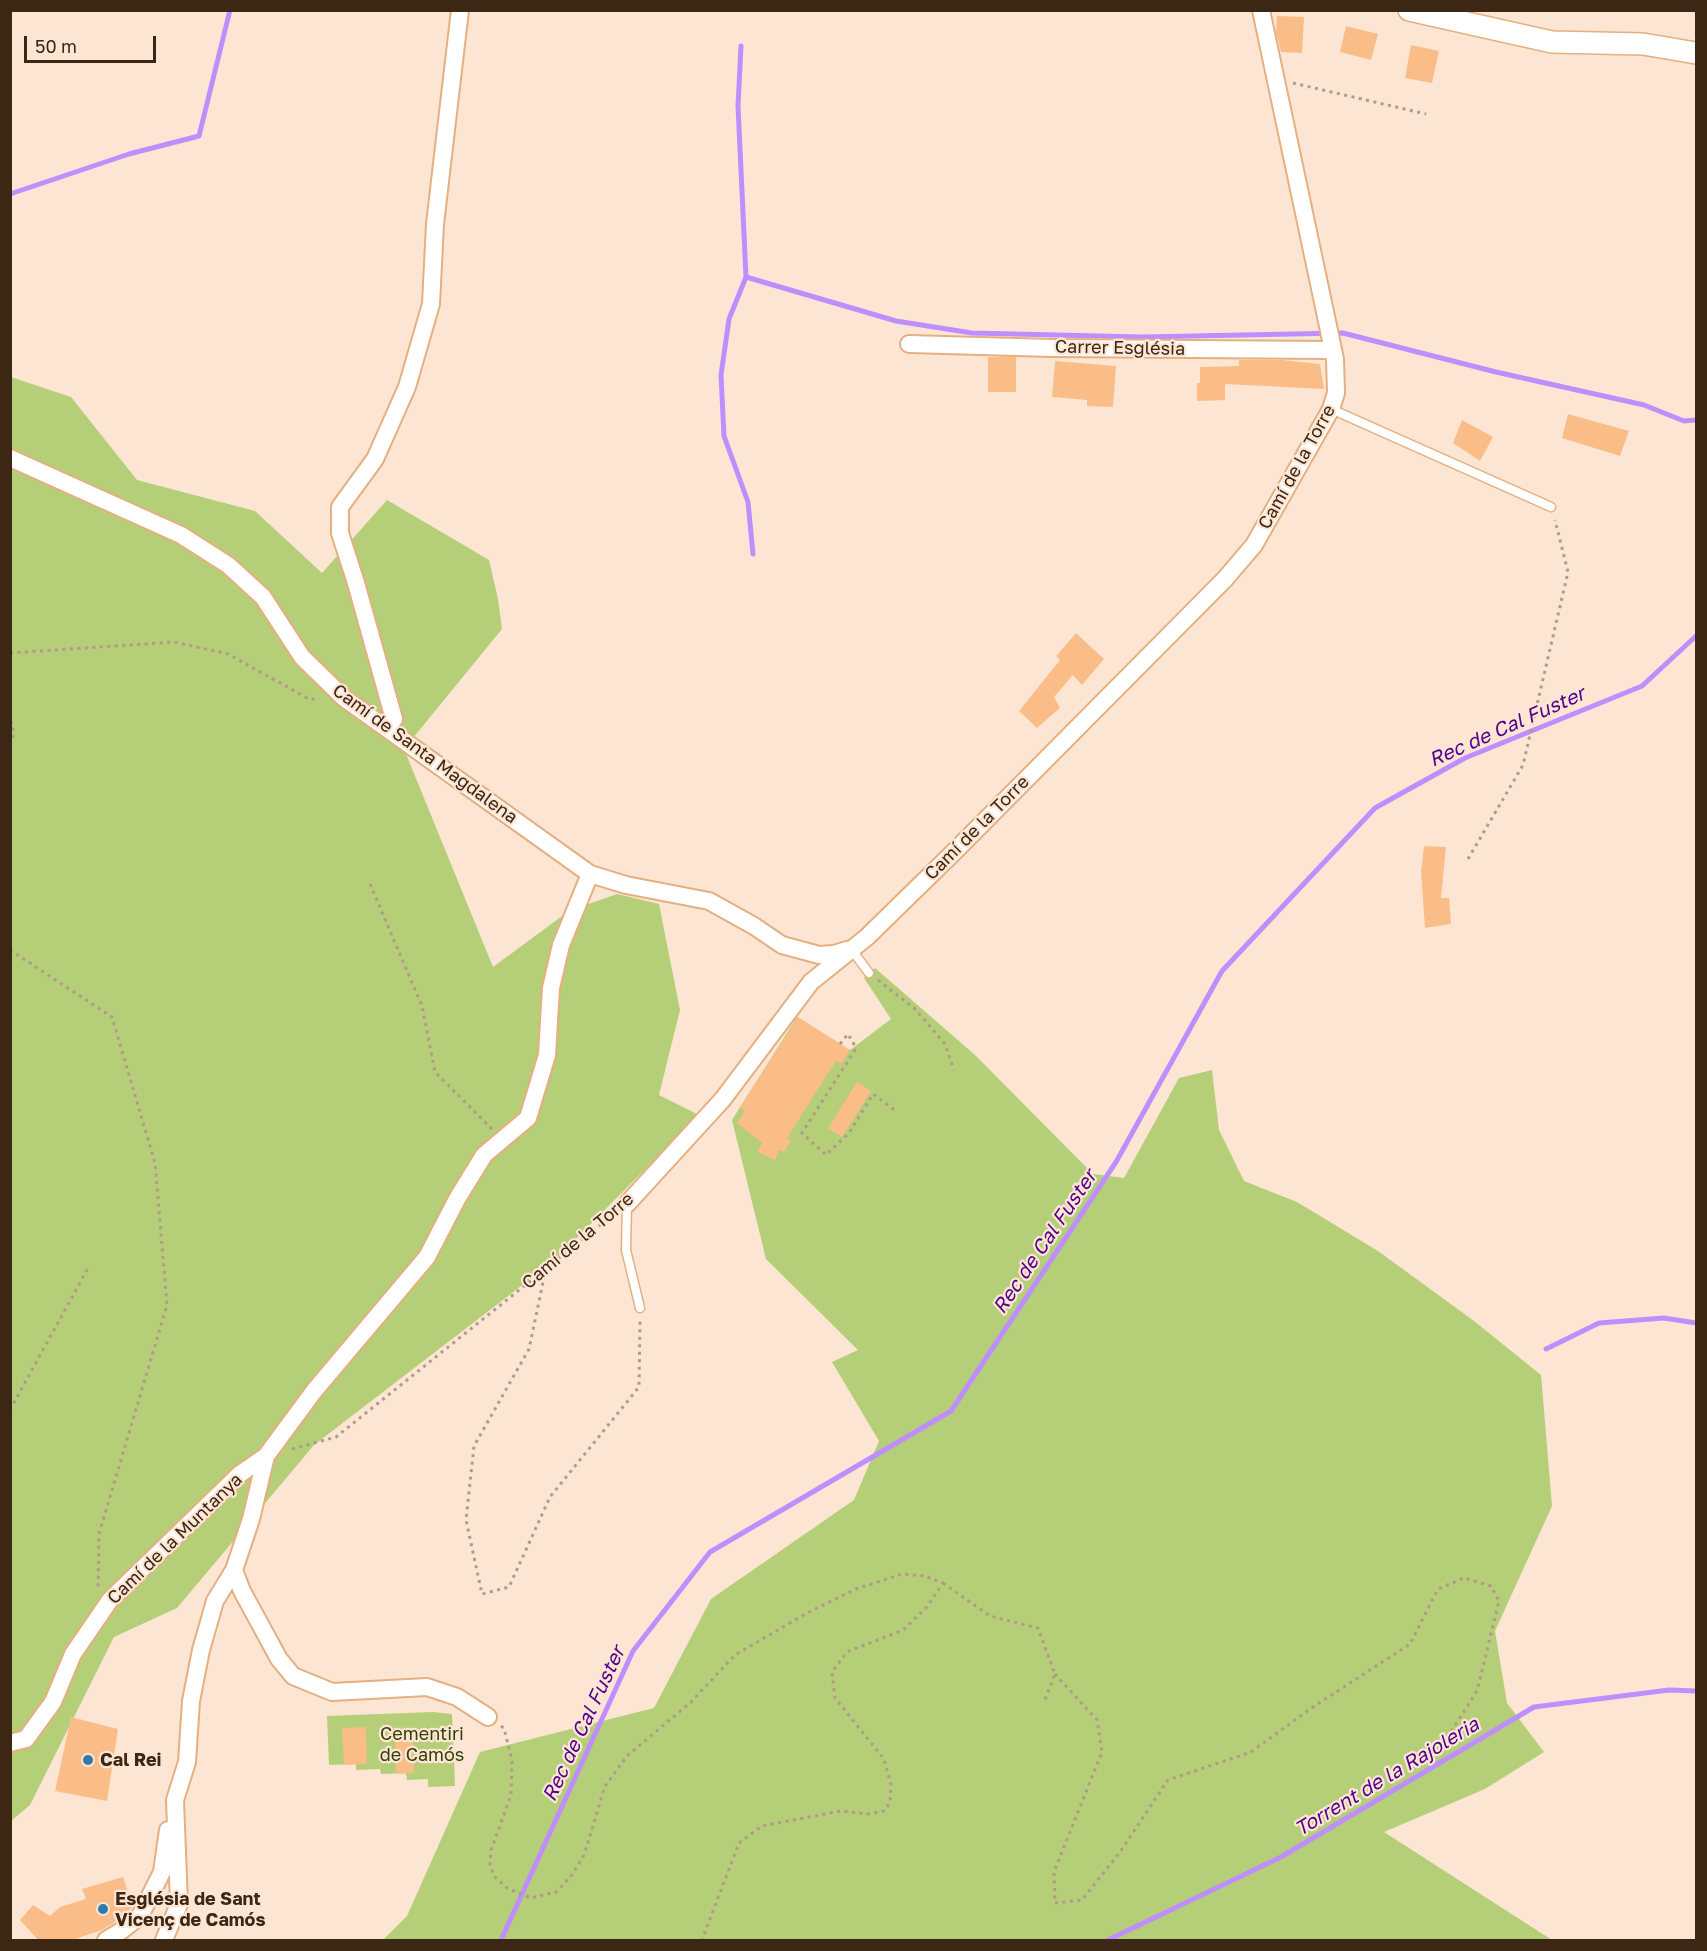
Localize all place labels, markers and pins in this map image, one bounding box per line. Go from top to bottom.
place label: Cal Rei [100,1749,162,1771]
marker: Cal Rei [81,1753,95,1767]
place label: Església de Sant Vicenç de Camós [115,1888,265,1930]
marker: Església de Sant Vicenç de Camós [96,1902,110,1916]

